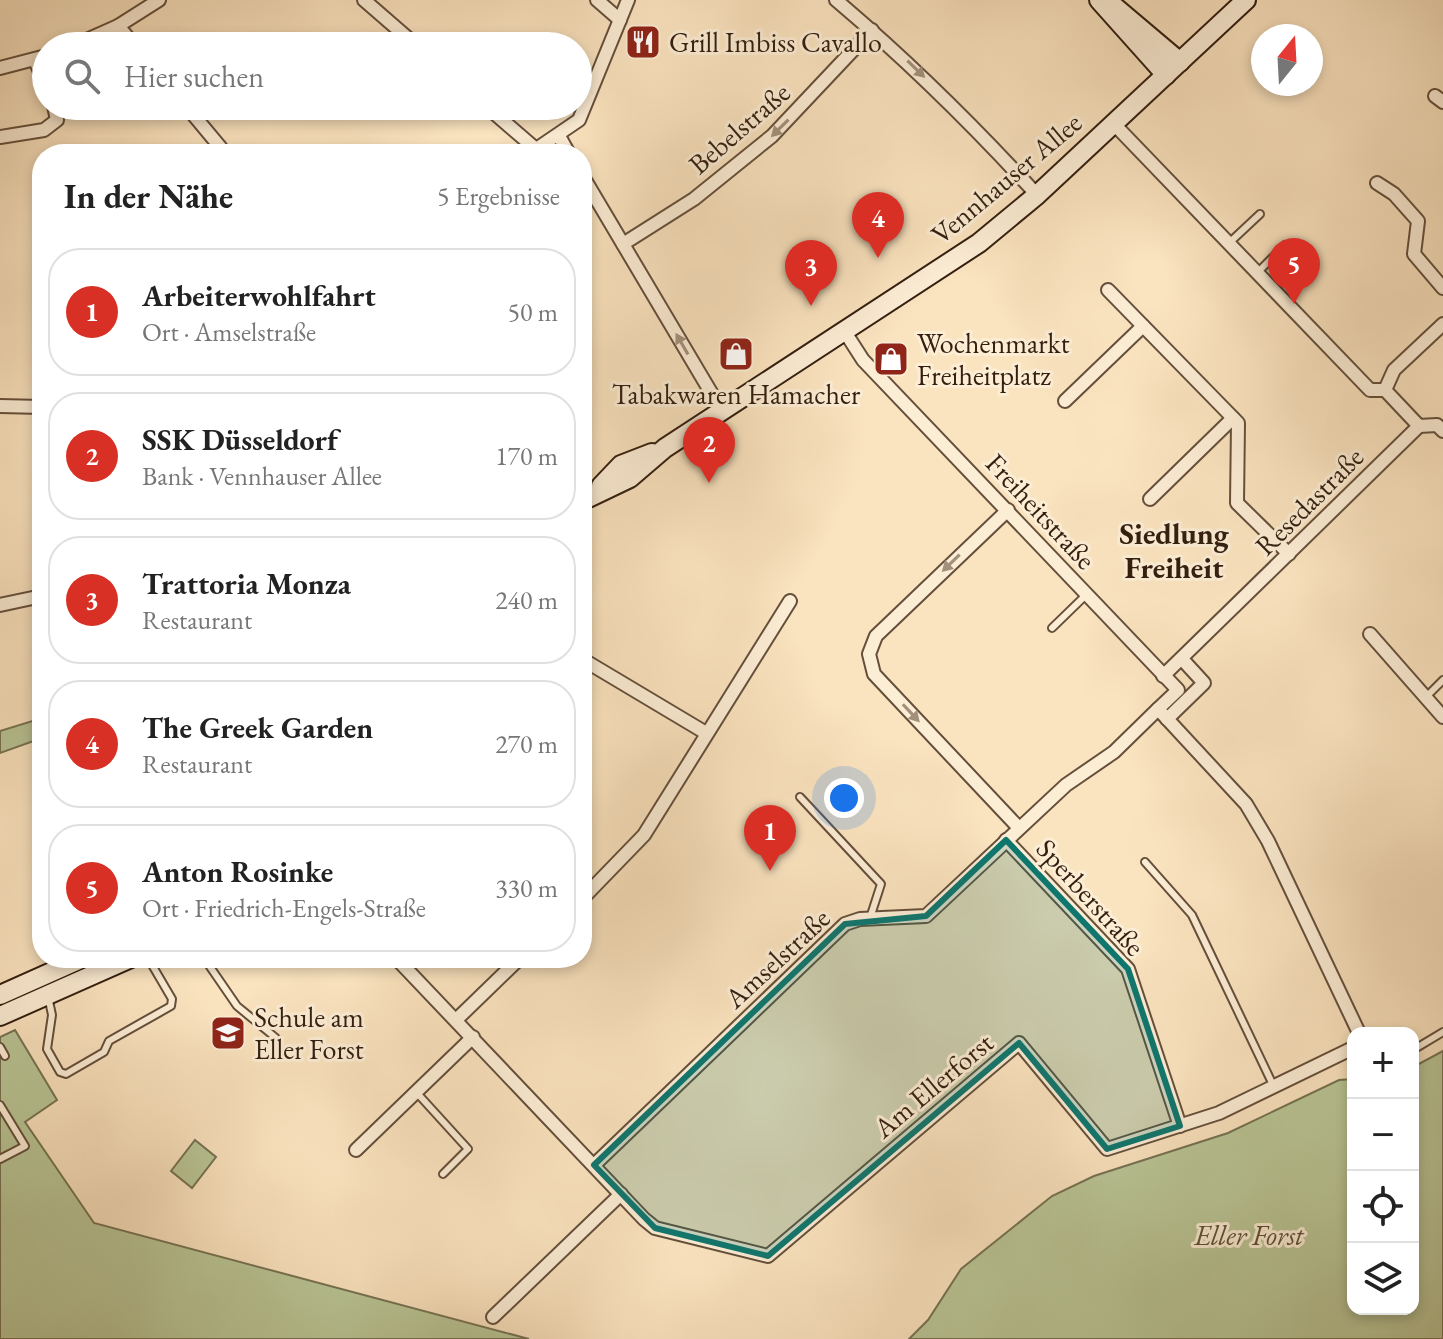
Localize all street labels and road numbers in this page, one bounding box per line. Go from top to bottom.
street label: Bebelstraße [681,74,797,182]
street label: Vennhauser Allee [923,104,1089,252]
street label: Resedastraße [1247,439,1371,563]
street label: Freiheitstraße [978,445,1104,577]
street label: Sperberstraße [1029,831,1153,963]
street label: Amselstraße [716,900,837,1017]
street label: Am Ellerforst [865,1024,1000,1146]

